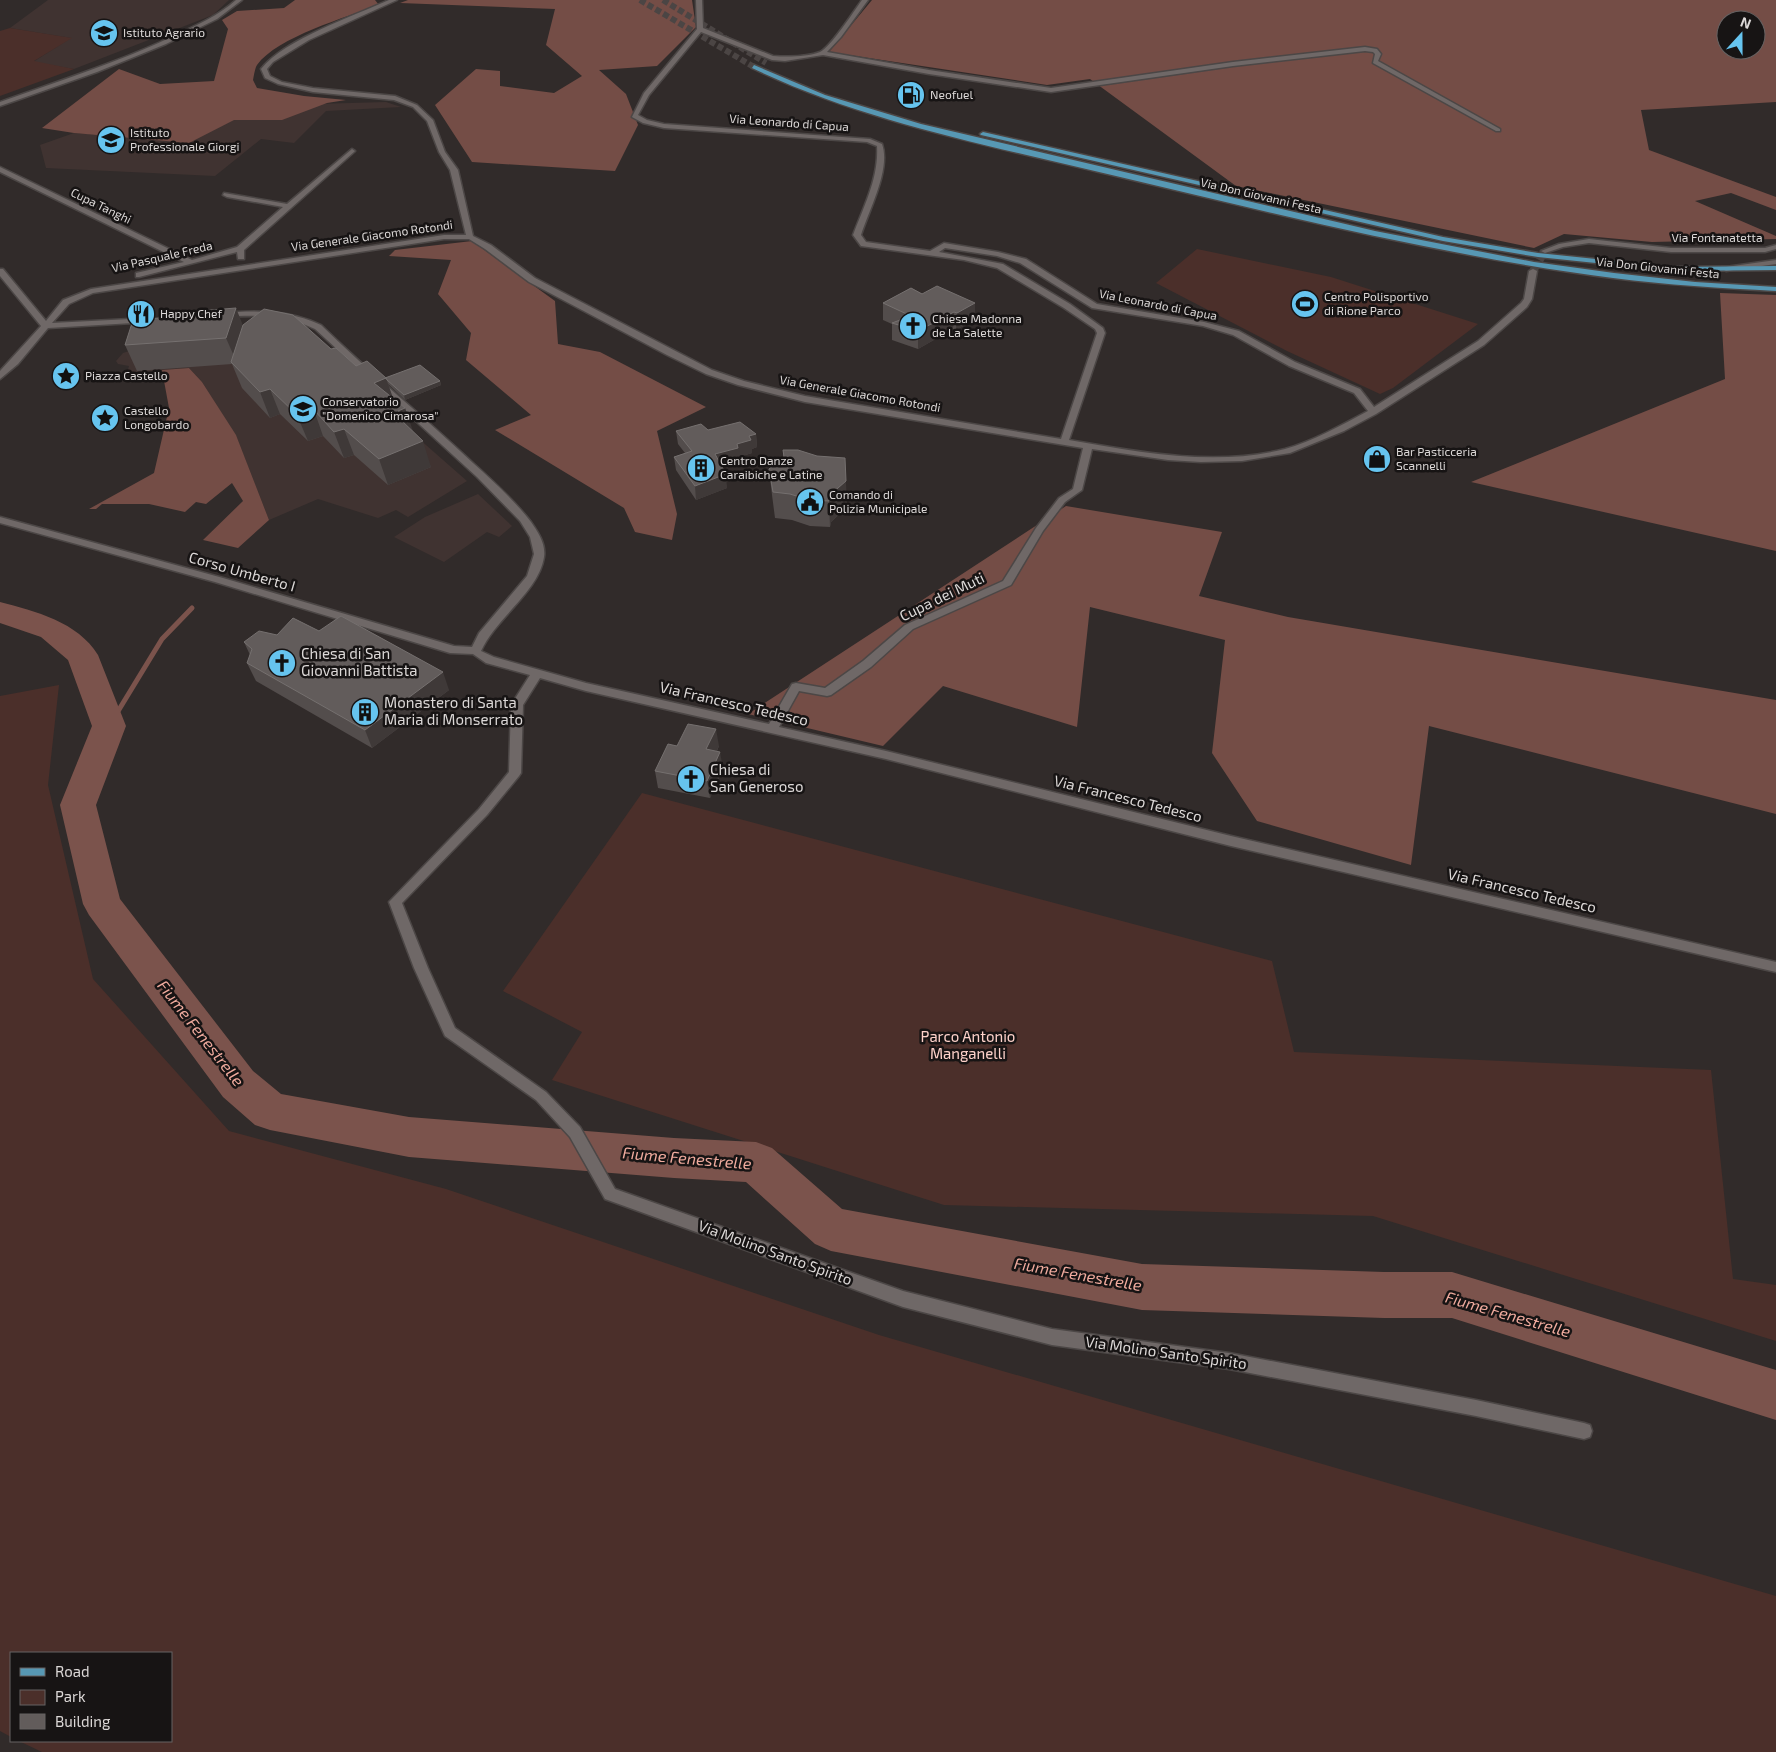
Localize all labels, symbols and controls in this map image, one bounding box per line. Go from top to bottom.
north arrow [1716,10,1766,60]
text: N [1738,13,1754,32]
school or university icon: Istituto Agrario [89,18,119,48]
place label: Istituto Agrario [123,25,205,39]
fuel station icon: Neofuel [896,80,926,110]
place label: Neofuel [930,87,974,101]
street label: Via Leonardo di Capua [729,111,849,133]
school or university icon: Istituto Professionale Giorgi [96,125,126,155]
place label: Istituto Professionale Giorgi [130,125,239,153]
street label: Via Don Giovanni Festa [1199,174,1323,216]
street label: Cupa Tanghi [69,184,134,226]
street label: Via Generale Giacomo Rotondi [290,217,454,253]
street label: Via Fontanatetta [1671,230,1763,244]
street label: Via Pasquale Freda [110,238,214,274]
street label: Via Don Giovanni Festa [1596,254,1720,280]
street label: Via Leonardo di Capua [1098,286,1218,322]
sports icon: Centro Polisportivo di Rione Parco [1290,289,1320,319]
place label: Centro Polisportivo di Rione Parco [1324,289,1429,317]
restaurant icon: Happy Chef [126,299,156,329]
place label: Happy Chef [160,306,222,320]
church icon: Chiesa Madonna de La Salette [898,311,928,341]
place label: Chiesa Madonna de La Salette [932,311,1022,339]
place icon: Piazza Castello [51,361,81,391]
place label: Piazza Castello [85,368,168,382]
street label: Via Generale Giacomo Rotondi [779,372,942,414]
school or university icon: Conservatorio "Domenico Cimarosa" [288,394,318,424]
place label: Conservatorio "Domenico Cimarosa" [322,394,438,422]
place icon: Castello Longobardo [90,403,120,433]
place label: Castello Longobardo [124,403,189,431]
shop icon: Bar Pasticceria Scannelli [1362,444,1392,474]
place label: Bar Pasticceria Scannelli [1396,444,1477,472]
building icon: Centro Danze Caraibiche e Latine [686,453,716,483]
place label: Centro Danze Caraibiche e Latine [720,453,822,481]
public building icon: Comando di Polizia Municipale [795,487,825,517]
place label: Comando di Polizia Municipale [829,487,927,515]
street label: Corso Umberto I [187,547,298,595]
street label: Cupa dei Muti [896,568,987,624]
place label: Chiesa di San Giovanni Battista [301,644,417,679]
church icon: Chiesa di San Giovanni Battista [267,648,297,678]
street label: Via Francesco Tedesco [658,677,810,729]
place label: Monastero di Santa Maria di Monserrato [384,693,523,728]
building icon: Monastero di Santa Maria di Monserrato [350,697,380,727]
place label: Chiesa di San Generoso [710,760,803,795]
church icon: Chiesa di San Generoso [676,764,706,794]
street label: Via Francesco Tedesco [1052,771,1204,825]
street label: Via Francesco Tedesco [1446,864,1598,916]
water label: Fiume Fenestrelle [154,976,249,1090]
park label: Parco Antonio Manganelli [921,1027,1015,1062]
water label: Fiume Fenestrelle [622,1142,753,1173]
street label: Via Molino Santo Spirito [696,1216,855,1288]
water label: Fiume Fenestrelle [1013,1253,1144,1294]
water label: Fiume Fenestrelle [1443,1287,1573,1341]
street label: Via Molino Santo Spirito [1084,1332,1248,1372]
legend [10,1652,172,1742]
text: Road [55,1662,90,1680]
text: Park [55,1687,86,1705]
text: Building [55,1712,111,1730]

